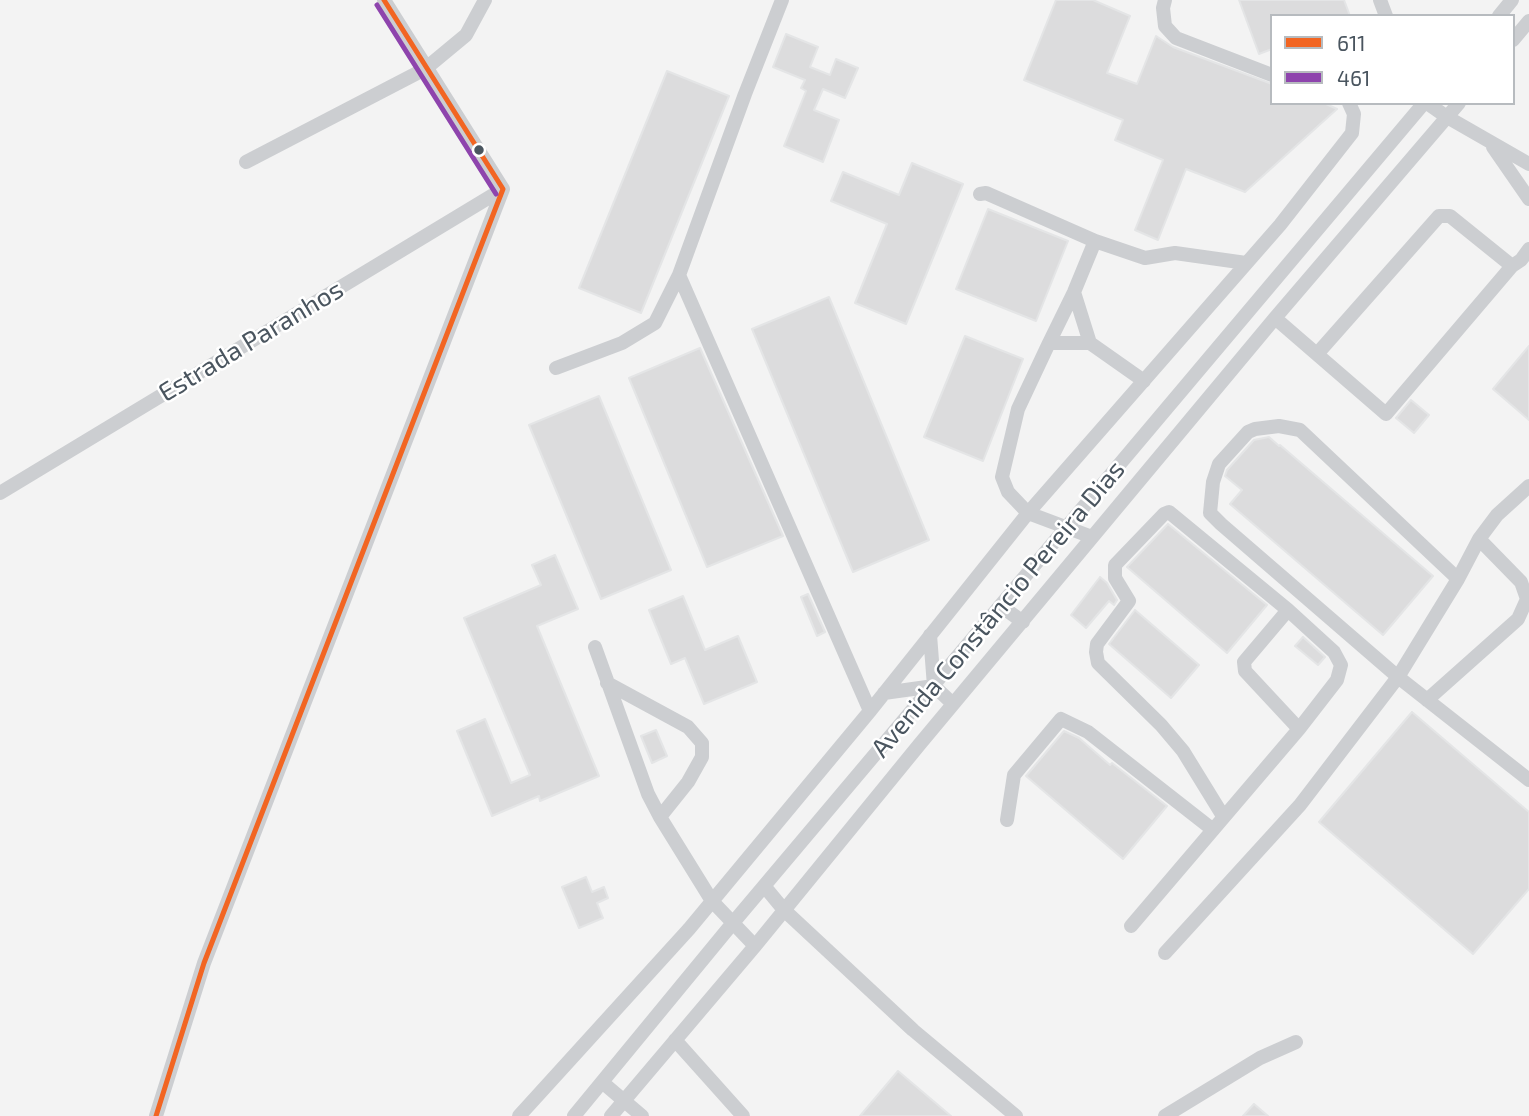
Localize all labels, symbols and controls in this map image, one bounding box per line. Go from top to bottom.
legend [1270,14,1515,105]
text: 611 [1337,30,1366,55]
text: 461 [1337,65,1370,90]
unlabelled marker [472,143,486,157]
street label: Estrada Paranhos [153,274,349,408]
street label: Avenida Constâncio Pereira Dias [865,454,1131,764]

